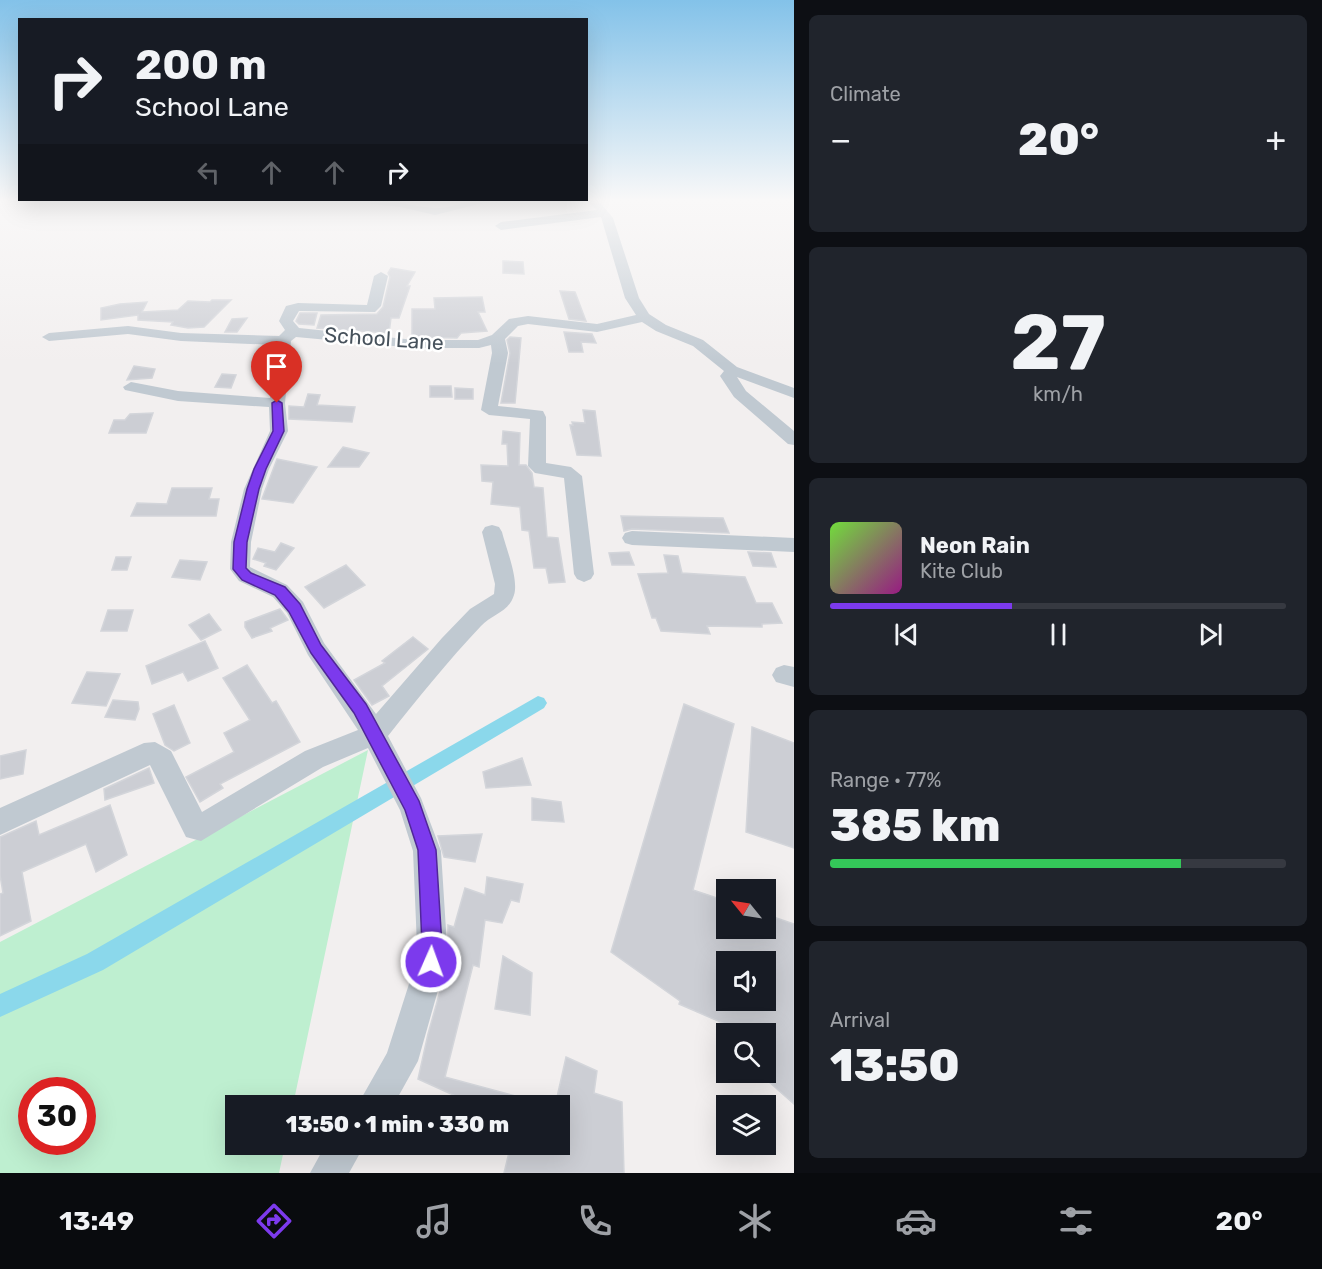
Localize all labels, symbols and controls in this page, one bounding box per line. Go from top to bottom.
text: 200 m [135,40,267,90]
icon: right [36,42,114,120]
text: Climate [830,82,901,106]
text: School Lane [135,91,289,123]
text: 20° [1018,113,1099,166]
text: − [830,120,851,159]
text: + [1265,120,1286,159]
icon: left [192,156,225,189]
icon: ahead [255,156,288,189]
icon: ahead [318,156,351,189]
icon: right [381,156,414,189]
text: 27 [1010,296,1106,389]
street label: School Lane [323,322,445,355]
pin [251,341,302,403]
icon: arrive [260,350,293,383]
text: km/h [1033,382,1083,406]
text: Neon Rain [920,532,1030,559]
text: Kite Club [920,559,1003,583]
icon: previous [890,618,923,651]
icon: pause [1042,618,1075,651]
icon: next [1194,618,1227,651]
text: Range · 77% [830,768,942,792]
text: 385 km [830,799,1000,852]
north arrow [716,879,776,939]
map controls [716,879,776,1155]
position arrow [399,930,463,994]
button: sound [716,951,776,1011]
text: Arrival [830,1008,890,1032]
button: search [716,1023,776,1083]
text: 13:50 [830,1039,960,1092]
speed limit sign: 30 [18,1077,96,1155]
button: layers [716,1095,776,1155]
text: 13:50 · 1 min · 330 m [286,1111,509,1138]
icon: directions [253,1200,295,1242]
icon: music [413,1200,455,1242]
icon: phone [574,1200,616,1242]
icon: climate [734,1200,776,1242]
icon: car [895,1200,937,1242]
icon: filters [1055,1200,1097,1242]
text: 13:49 [59,1205,134,1237]
text: 20° [1216,1205,1263,1237]

